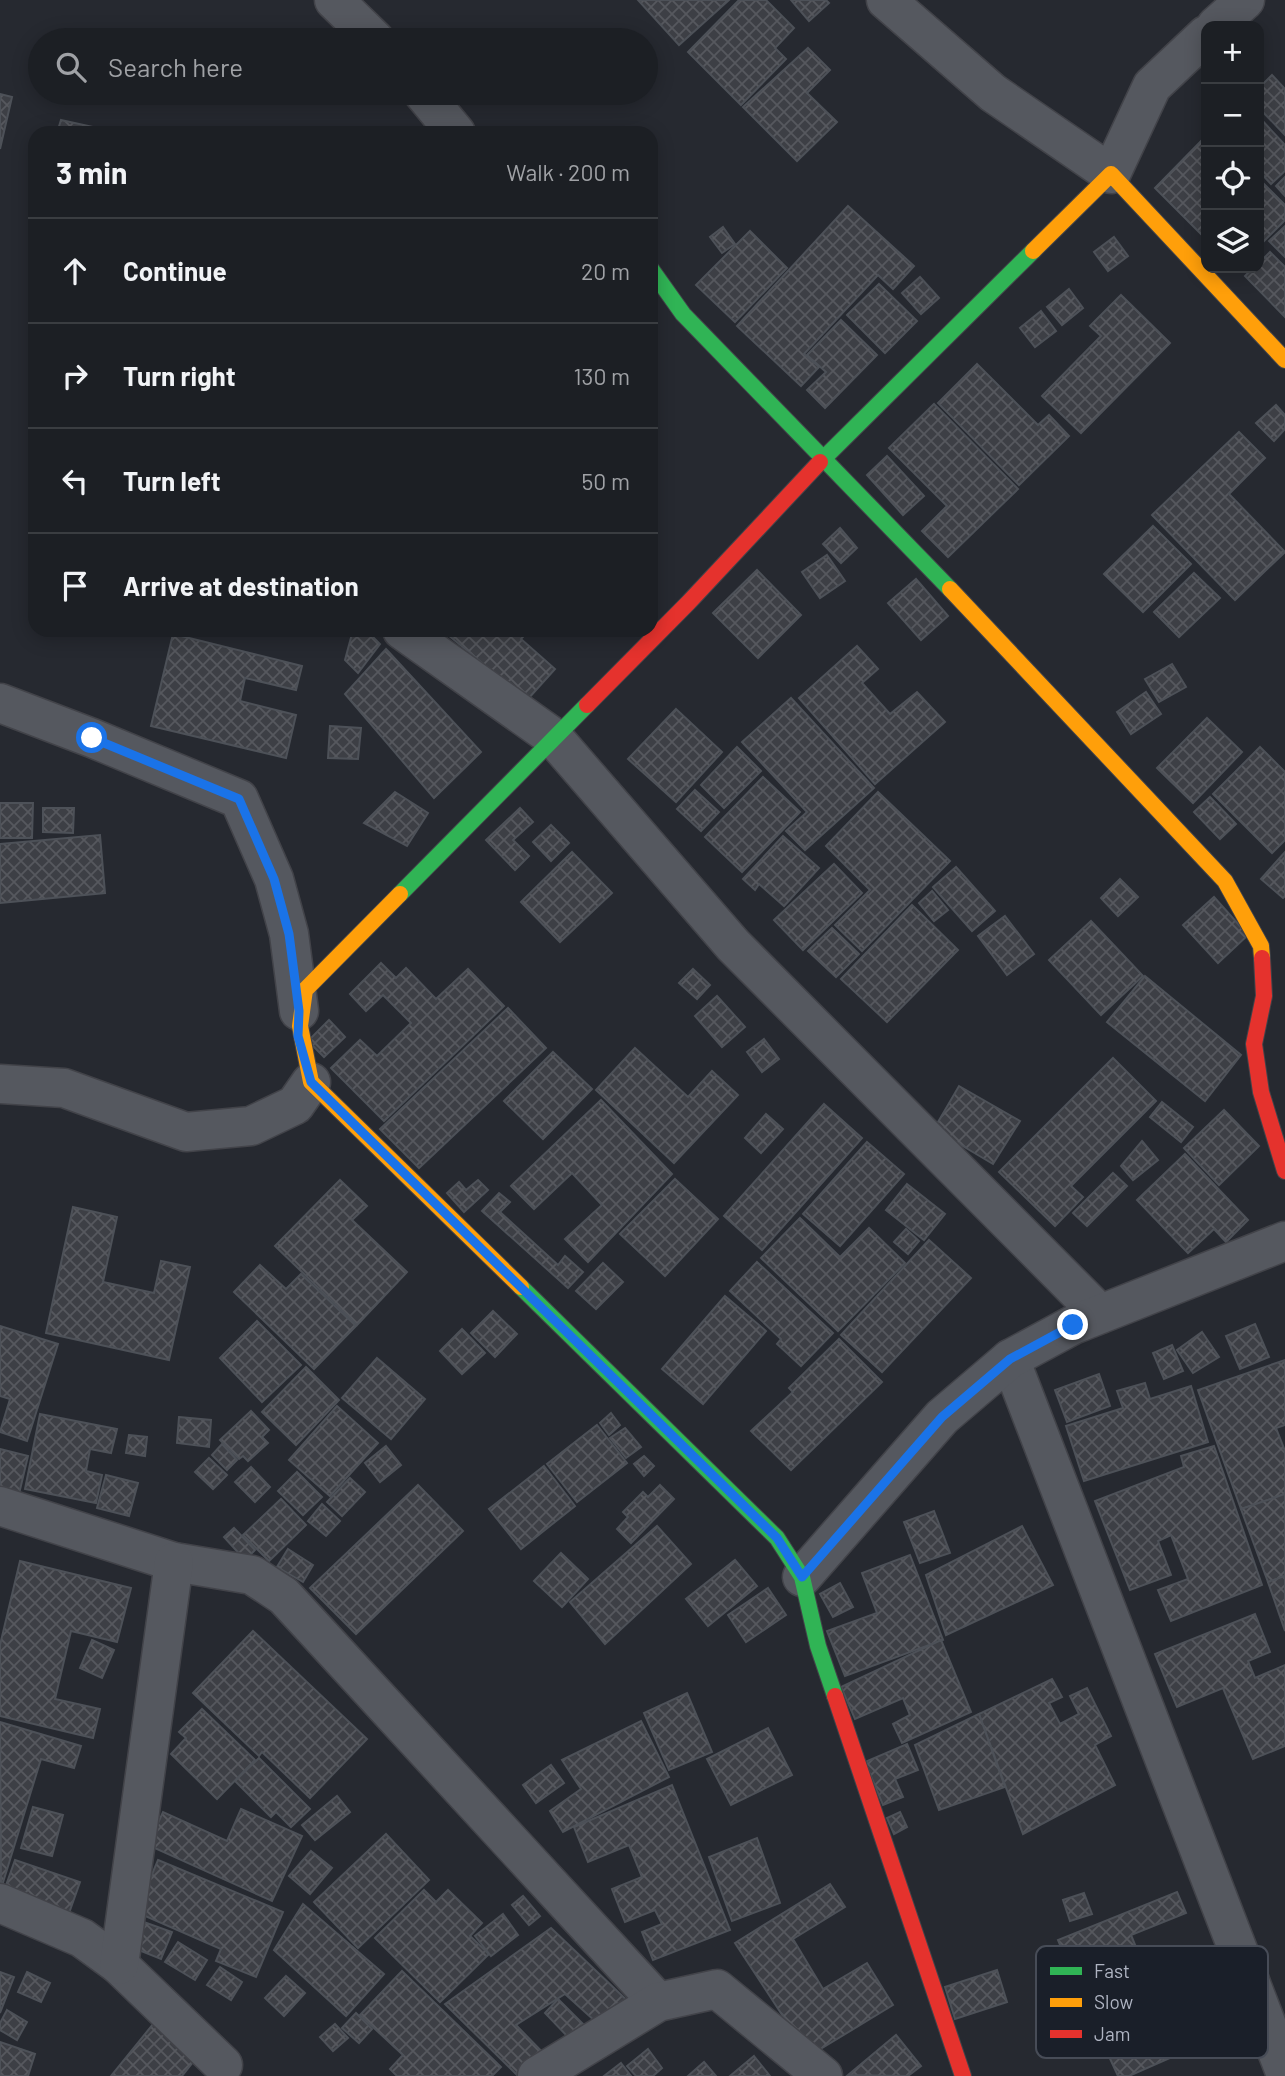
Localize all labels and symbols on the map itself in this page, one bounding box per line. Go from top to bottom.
route start [76,722,107,753]
route end [1057,1309,1088,1340]
legend [1036,1946,1268,2058]
text: Fast [1094,1959,1130,1982]
text: Slow [1094,1990,1133,2013]
text: Jam [1094,2022,1130,2045]

